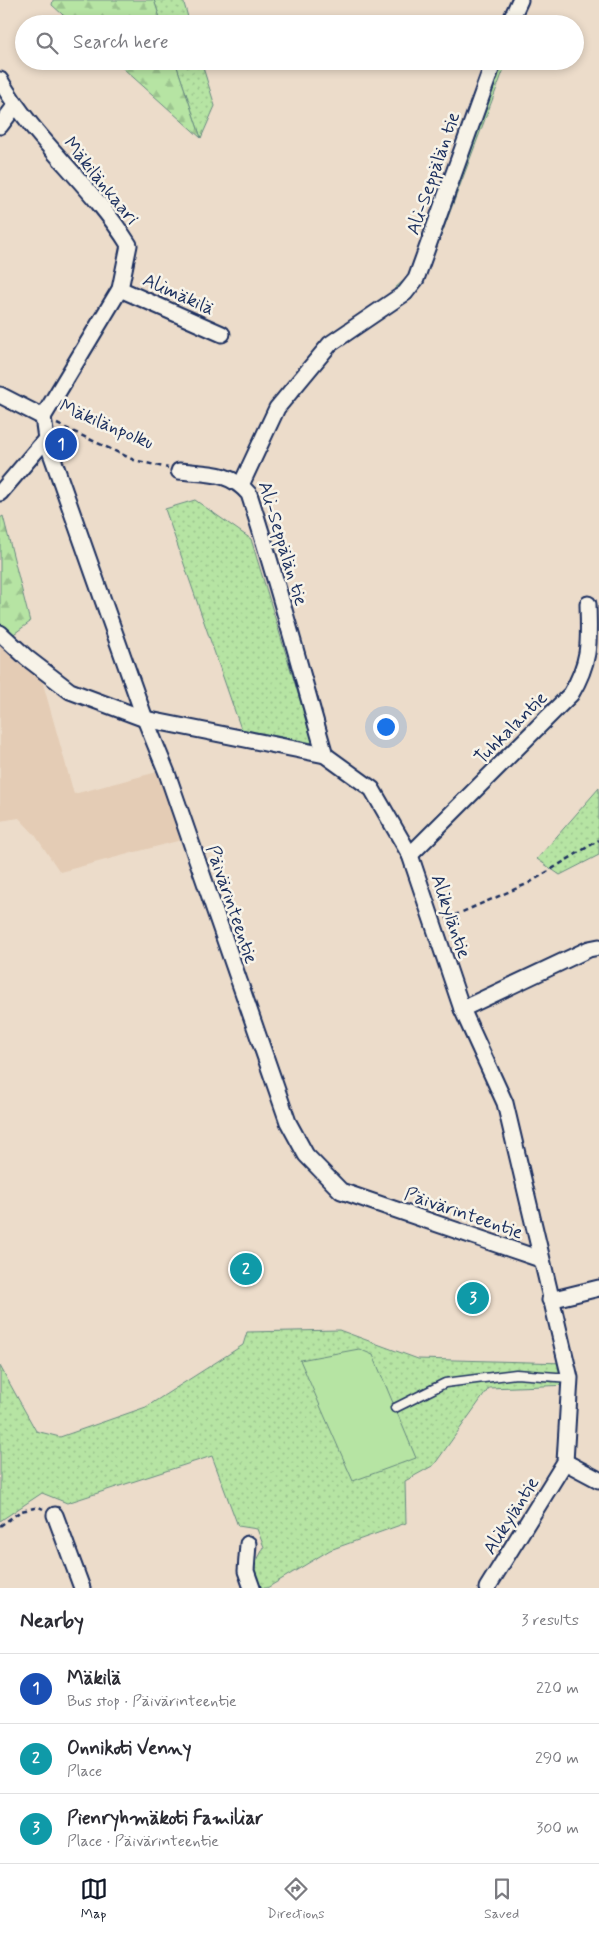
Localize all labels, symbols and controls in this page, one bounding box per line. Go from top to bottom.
search box [15,15,584,70]
icon: search [33,29,61,57]
text: Search here [73,30,169,55]
street label: Ali-Seppälän tie [401,109,466,238]
street label: Mäkilänkaari [58,132,144,230]
street label: Alimäkilä [139,267,218,321]
street label: Mäkilänpolku [55,393,157,455]
pin: 1 [45,425,77,463]
street label: Ali-Seppälän tie [252,478,313,609]
street label: Tuhkalantie [469,686,553,770]
your location [373,714,399,740]
street label: Päivärinteentie [200,842,264,967]
street label: Alikyläntie [425,871,477,962]
street label: Päivärinteentie [401,1181,526,1245]
pin: 2 [230,1250,262,1288]
pin: 3 [457,1279,489,1317]
street label: Alikyläntie [477,1472,545,1560]
text: Nearby [20,1607,84,1635]
text: 3 results [521,1610,579,1631]
text: Mäkilä [67,1666,121,1691]
text: 1 [32,1678,40,1699]
text: 220 m [536,1678,579,1699]
text: Bus stop · Päivärinteentie [67,1691,237,1712]
text: Onnikoti Venny [67,1736,191,1761]
text: 2 [32,1748,40,1769]
text: 290 m [535,1748,579,1769]
text: Place [67,1761,102,1782]
text: Pienryhmäkoti Familiar [67,1806,263,1831]
text: 3 [32,1818,40,1839]
text: 300 m [536,1818,579,1839]
text: Place · Päivärinteentie [67,1831,219,1852]
tab: Map [80,1875,108,1923]
tab: Directions [267,1875,325,1923]
tab: Saved [484,1875,519,1923]

